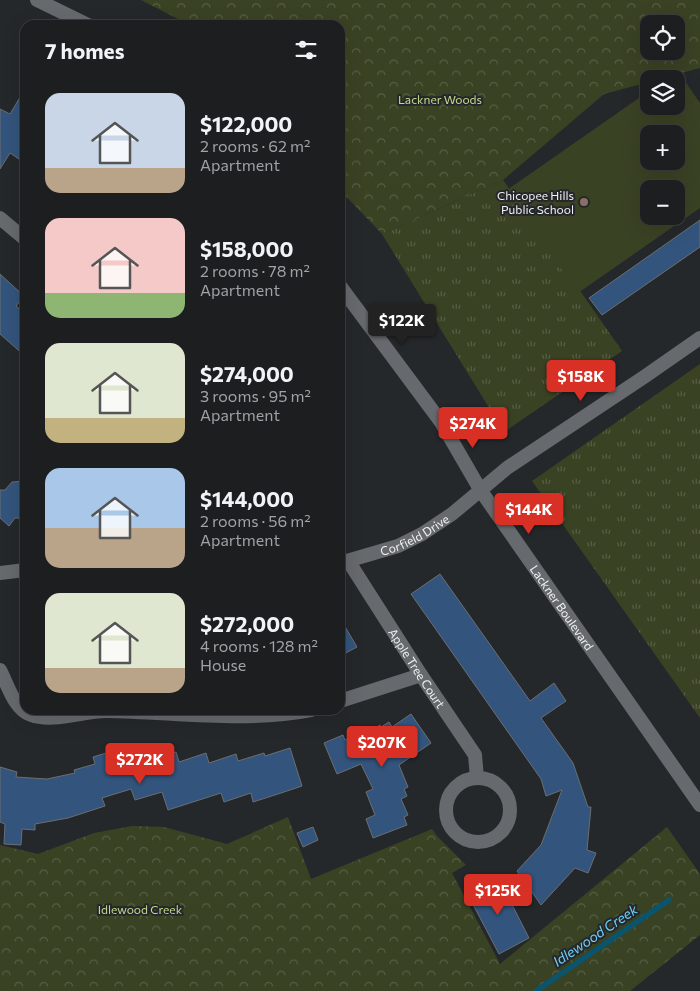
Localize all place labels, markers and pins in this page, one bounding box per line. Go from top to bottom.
place label: Chicopee Hills Public School [497,188,574,216]
marker: Chicopee Hills Public School [578,196,590,208]
pin: $122K [367,304,437,346]
pin: $158K [546,360,616,402]
pin: $274K [438,406,508,449]
pin: $144K [494,492,564,535]
pin: $207K [347,726,417,768]
pin: $272K [105,742,175,785]
pin: $125K [463,874,533,916]

